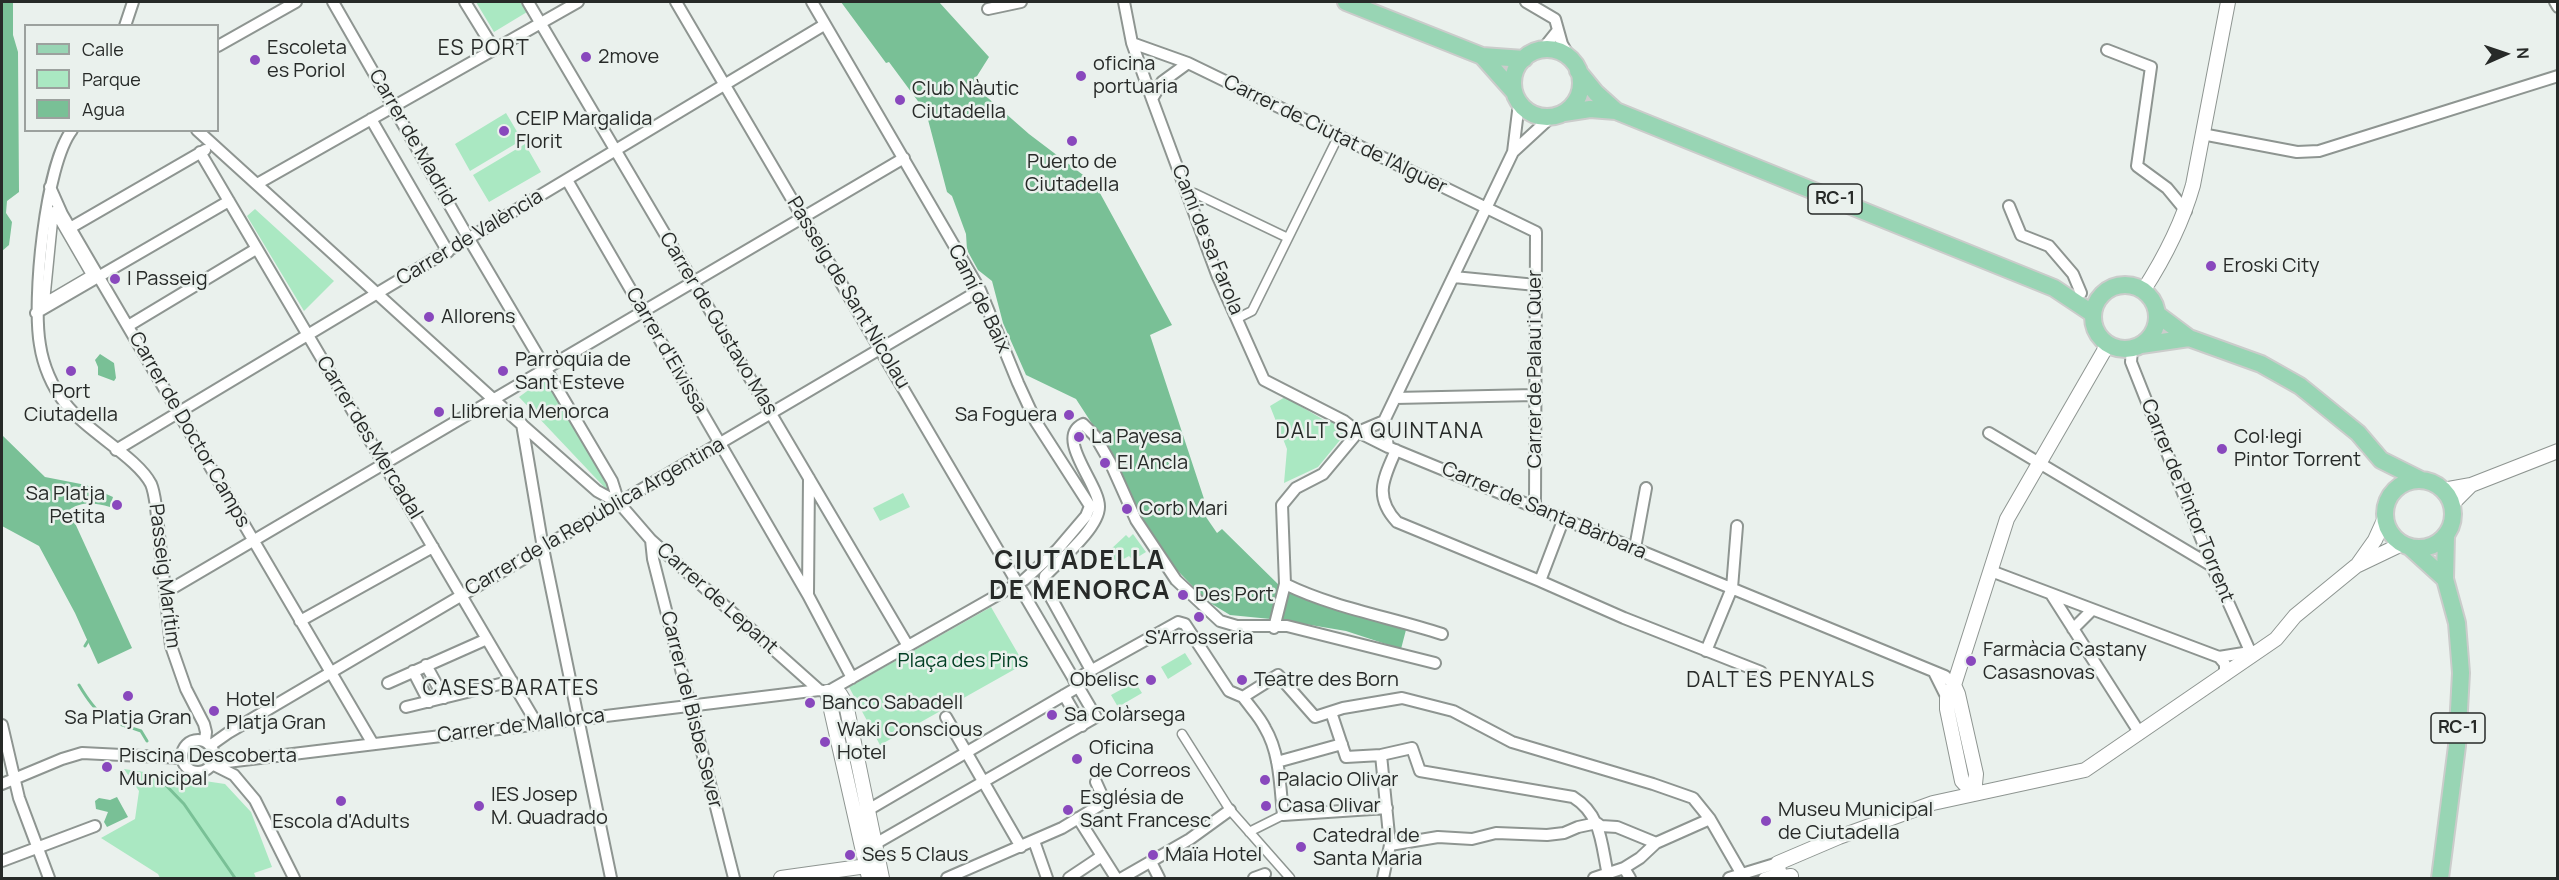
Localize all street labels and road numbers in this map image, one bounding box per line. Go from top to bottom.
street label: Carrer de Madrid [363,65,461,211]
street label: Carrer de Ciutat de l'Alguer [1219,70,1451,200]
street label: Camí de sa Farola [1166,162,1248,318]
road number: RC-1 [1808,184,1862,214]
street label: Carrer de València [392,185,548,291]
street label: Passeig de Sant Nicolau [781,193,915,393]
street label: Carrer de Gustavo Mas [654,228,782,420]
street label: Camí de Baix [943,241,1015,357]
street label: Carrer de Palau i Quer [1523,270,1547,468]
street label: Carrer d'Eivissa [620,284,712,418]
street label: Carrer de Doctor Camps [123,328,255,532]
street label: Carrer des Mercadal [311,352,427,524]
street label: Carrer de Pintor Torrent [2135,396,2239,606]
street label: Carrer de la República Argentina [461,433,729,601]
street label: Carrer de Santa Bàrbara [1438,457,1650,565]
street label: Passeig Marítim [143,502,185,650]
street label: Carrer de Lepant [652,538,782,660]
street label: Carrer del Bisbe Sever [655,609,727,811]
street label: Carrer de Mallorca [436,704,606,748]
road number: RC-1 [2431,713,2485,743]

